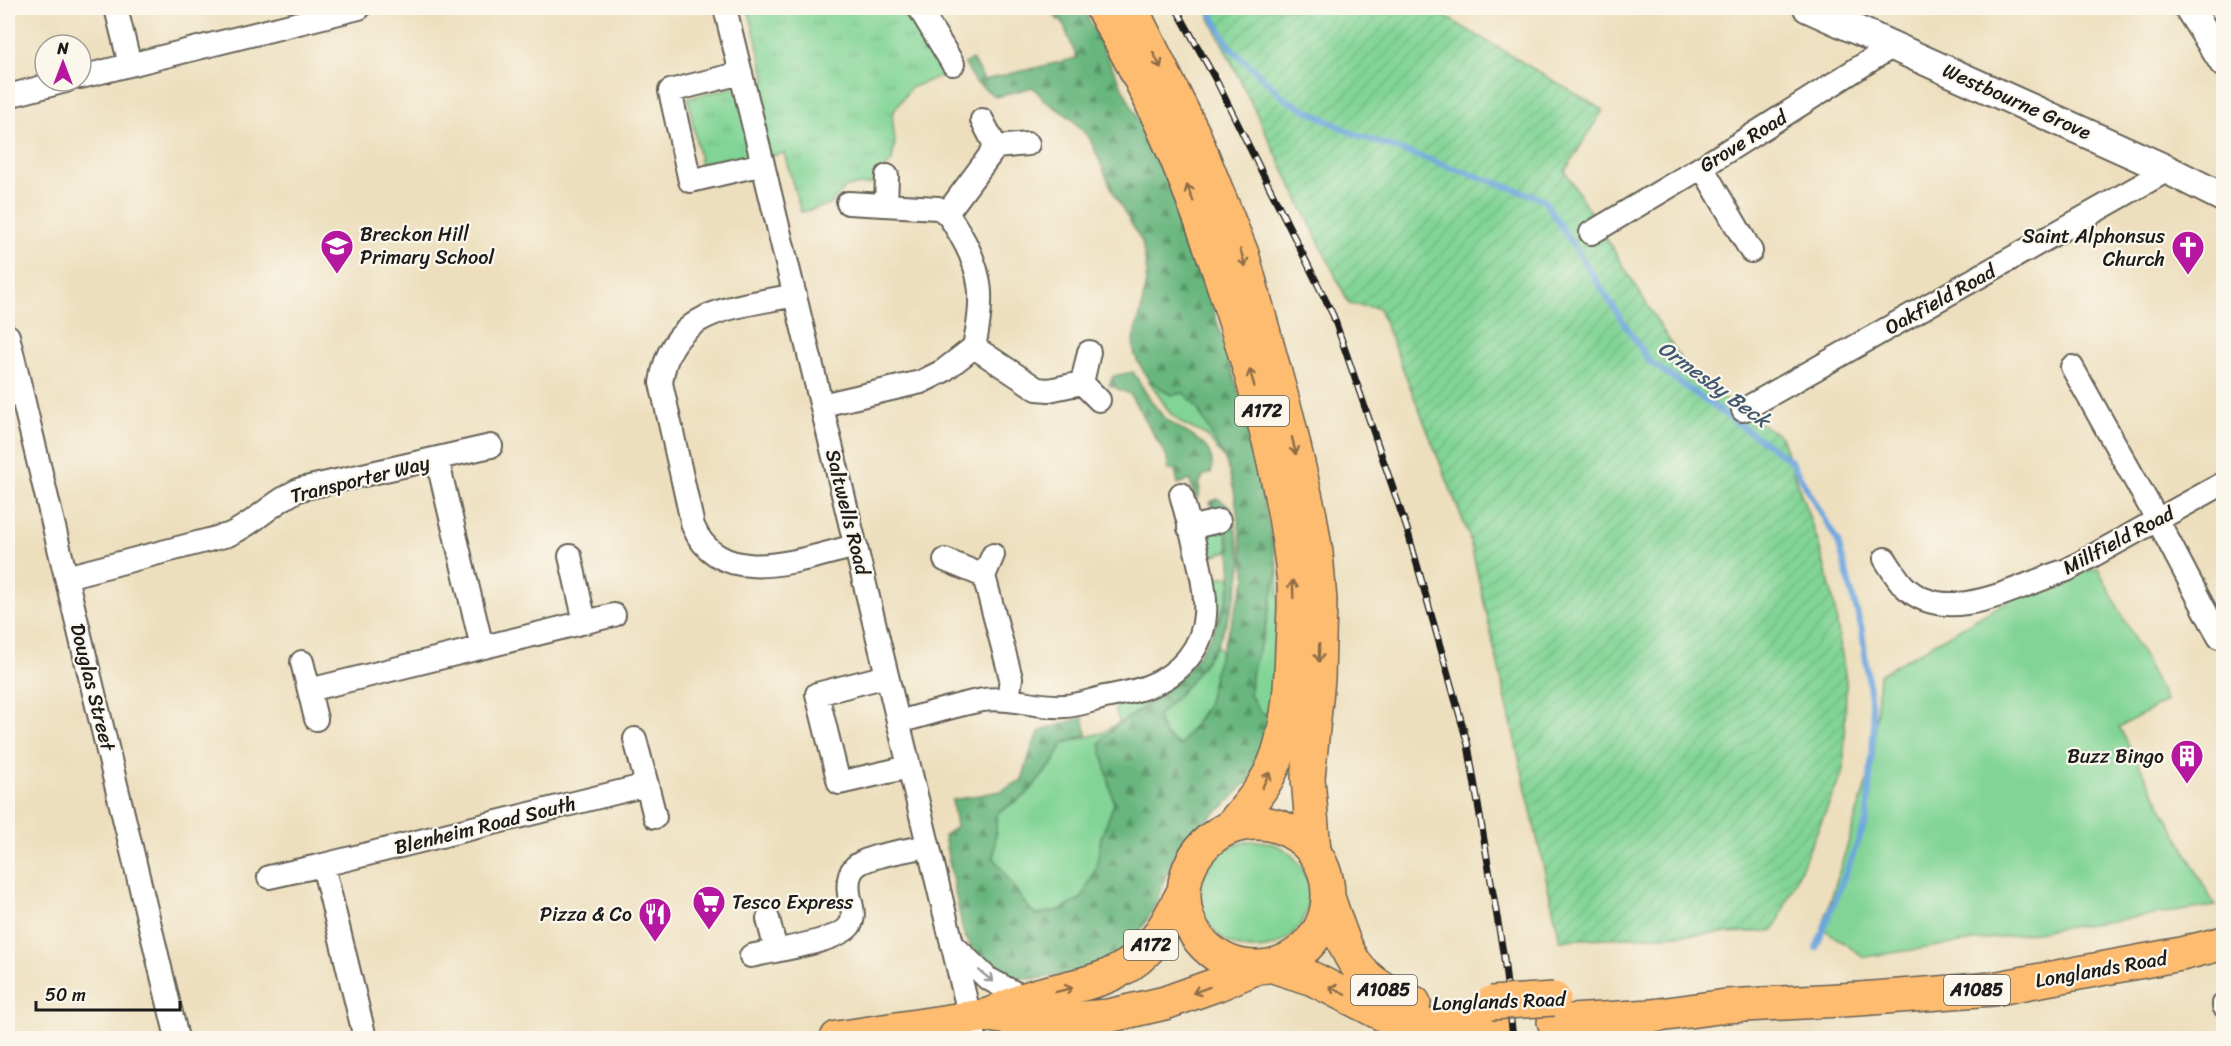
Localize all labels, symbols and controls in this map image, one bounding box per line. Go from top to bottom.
north arrow [33,33,93,93]
text: N [56,34,69,63]
one-way arrow [1152,51,1164,69]
street label: Westbourne Grove [1937,53,2097,150]
street label: Grove Road [1692,100,1795,182]
one-way arrow [1184,184,1195,203]
place label: Breckon Hill Primary School [360,217,495,275]
place label: Saint Alphonsus Church [2022,219,2166,277]
school or university icon: Breckon Hill Primary School [319,228,355,275]
church icon: Saint Alphonsus Church [2170,229,2206,276]
one-way arrow [1238,248,1249,267]
street label: Oakfield Road [1878,254,2004,345]
water label: Ormesby Beck [1650,330,1781,440]
one-way arrow [1246,369,1257,388]
road number: A172 [1235,396,1289,426]
one-way arrow [1289,436,1300,455]
street label: Transporter Way [287,445,434,514]
street label: Saltwells Road [815,446,880,580]
street label: Millfield Road [2056,496,2182,585]
one-way arrow [1288,580,1299,600]
street label: Douglas Street [60,620,125,755]
one-way arrow [1313,643,1324,663]
building icon: Buzz Bingo [2169,738,2205,785]
place label: Buzz Bingo [2067,739,2164,774]
one-way arrow [1261,772,1273,790]
street label: Blenheim Road South [391,786,580,865]
supermarket icon: Tesco Express [691,884,727,931]
place label: Tesco Express [732,885,854,920]
restaurant icon: Pizza & Co [637,896,673,943]
place label: Pizza & Co [540,897,632,932]
road number: A172 [1124,930,1178,960]
street label: Longlands Road [2032,940,2171,998]
one-way arrow [978,969,994,982]
scale bar [36,974,180,1012]
road number: A1085 [1351,975,1417,1005]
road number: A1085 [1944,975,2010,1005]
text: 50 m [45,979,86,1011]
street label: Longlands Road [1432,982,1568,1021]
one-way arrow [1055,983,1074,995]
one-way arrow [1328,984,1346,996]
one-way arrow [1192,986,1211,997]

